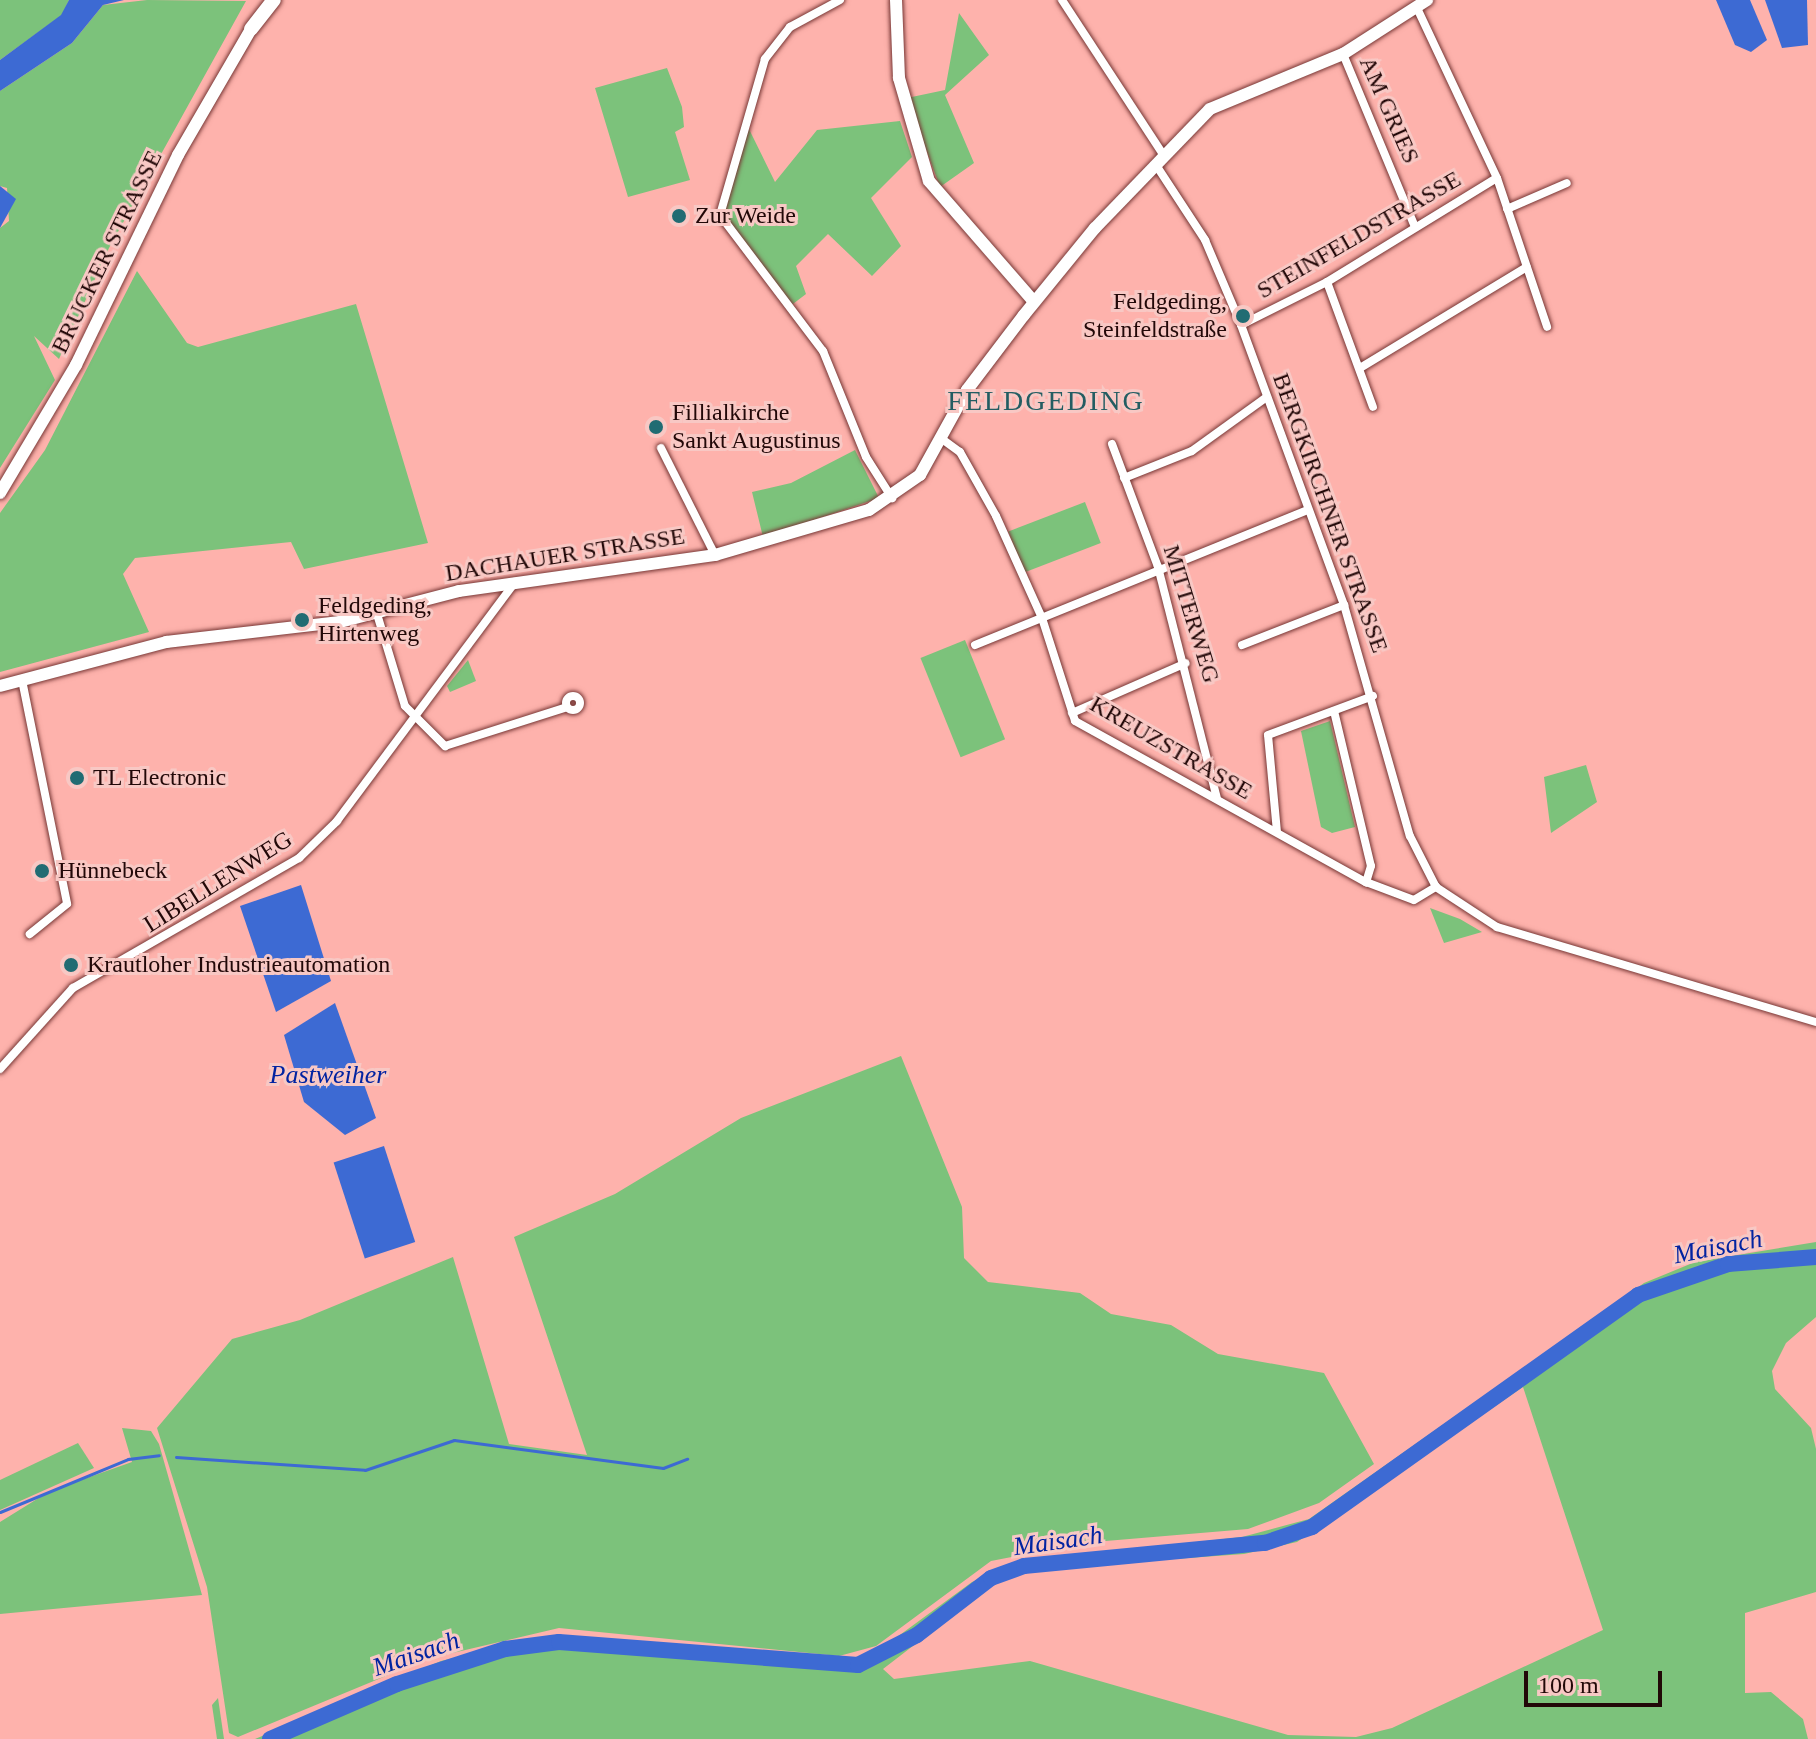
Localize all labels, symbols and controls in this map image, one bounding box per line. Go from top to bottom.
street label: AM GRIES [1353,52,1425,168]
street label: BRUCKER STRASSE [45,146,169,358]
street label: STEINFELDSTRASSE [1252,165,1466,305]
place label: Zur Weide [695,202,796,230]
marker: Zur Weide [670,207,688,225]
place label: Feldgeding, Steinfeldstraße [1083,288,1227,344]
marker: Feldgeding, Steinfeldstraße [1234,307,1252,325]
street label: BERGKIRCHNER STRASSE [1266,369,1394,657]
district label: FELDGEDING [947,384,1145,418]
place label: Fillialkirche Sankt Augustinus [672,399,842,455]
marker: Fillialkirche Sankt Augustinus [647,418,665,436]
street label: DACHAUER STRASSE [443,522,687,588]
street label: MITTERWEG [1156,542,1226,686]
place label: Feldgeding, Hirtenweg [318,592,432,648]
marker: Feldgeding, Hirtenweg [293,611,311,629]
street label: KREUZSTRASSE [1085,690,1257,806]
place label: TL Electronic [93,764,227,792]
marker: TL Electronic [68,769,86,787]
street label: LIBELLENWEG [139,825,297,939]
place label: Hünnebeck [58,857,167,885]
marker: Hünnebeck [33,862,51,880]
place label: Krautloher Industrieautomation [87,951,390,979]
marker: Krautloher Industrieautomation [62,956,80,974]
water label: Pastweiher [270,1059,386,1091]
water label: Maisach [1671,1223,1765,1271]
water label: Maisach [1011,1519,1105,1563]
water label: Maisach [369,1625,463,1683]
scale bar [1528,1655,1666,1705]
text: 100 m [1538,1672,1599,1698]

